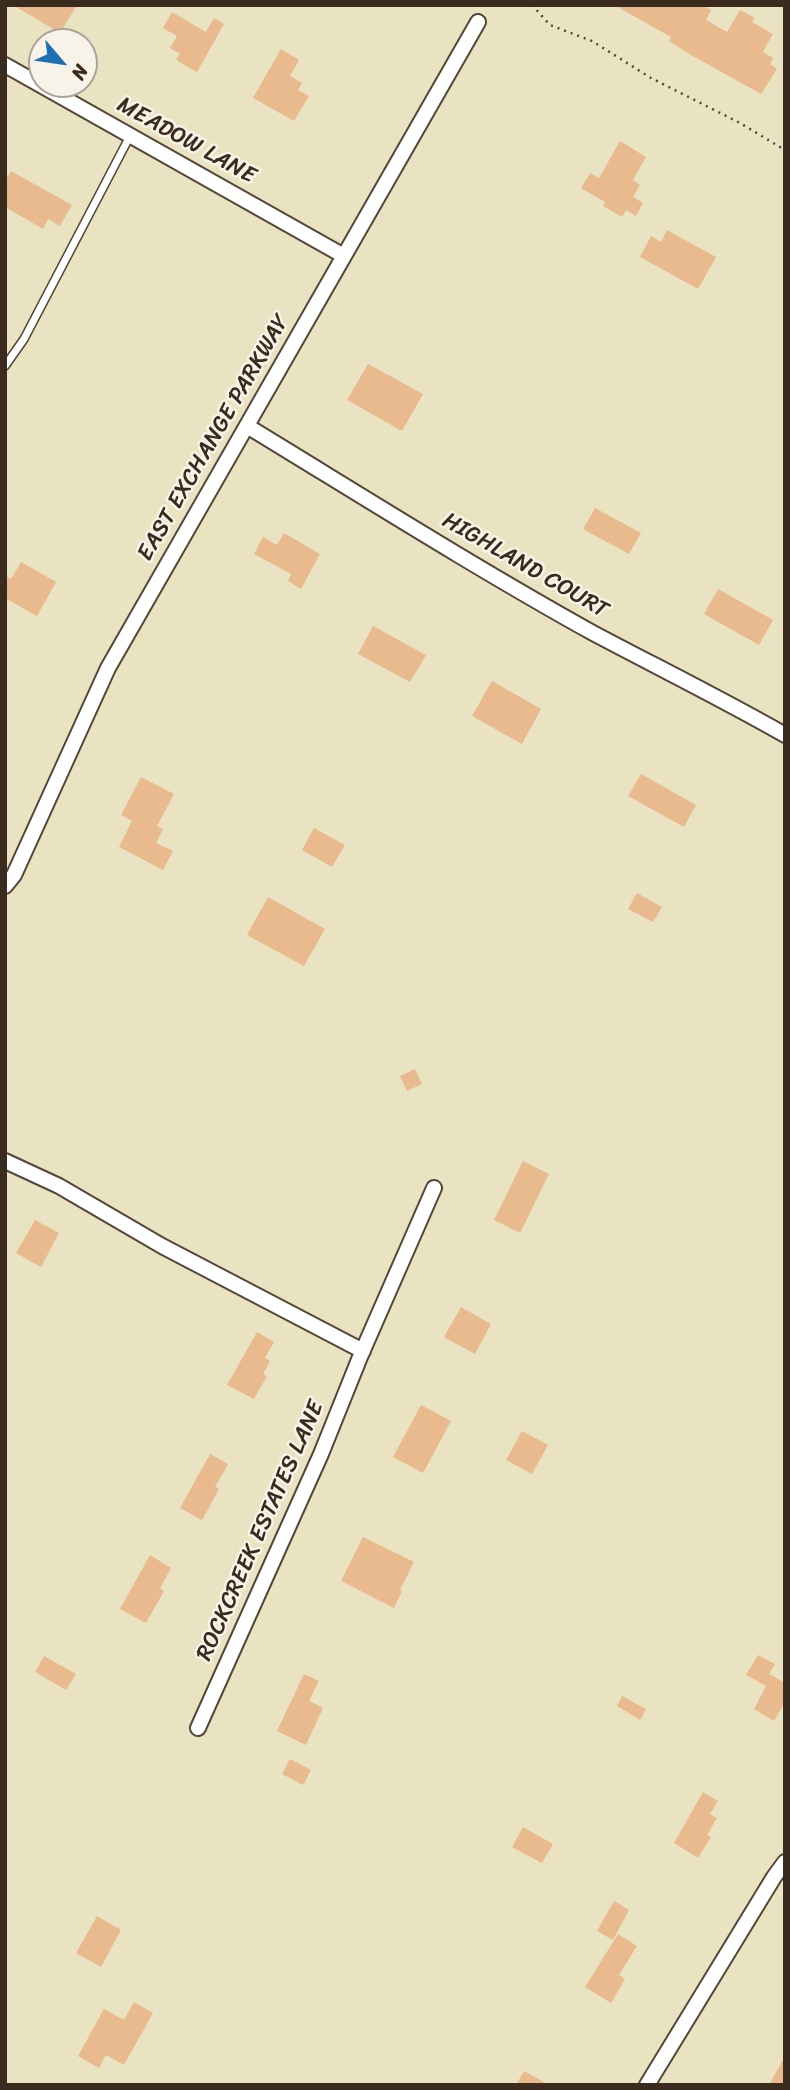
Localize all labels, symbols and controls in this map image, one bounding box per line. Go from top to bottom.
north arrow [28,28,98,98]
text: N [62,59,98,86]
street label: MEADOW LANE [112,92,260,190]
street label: EAST EXCHANGE PARKWAY [132,310,296,566]
street label: HIGHLAND COURT [437,507,613,625]
street label: ROCKCREEK ESTATES LANE [191,1397,331,1665]

